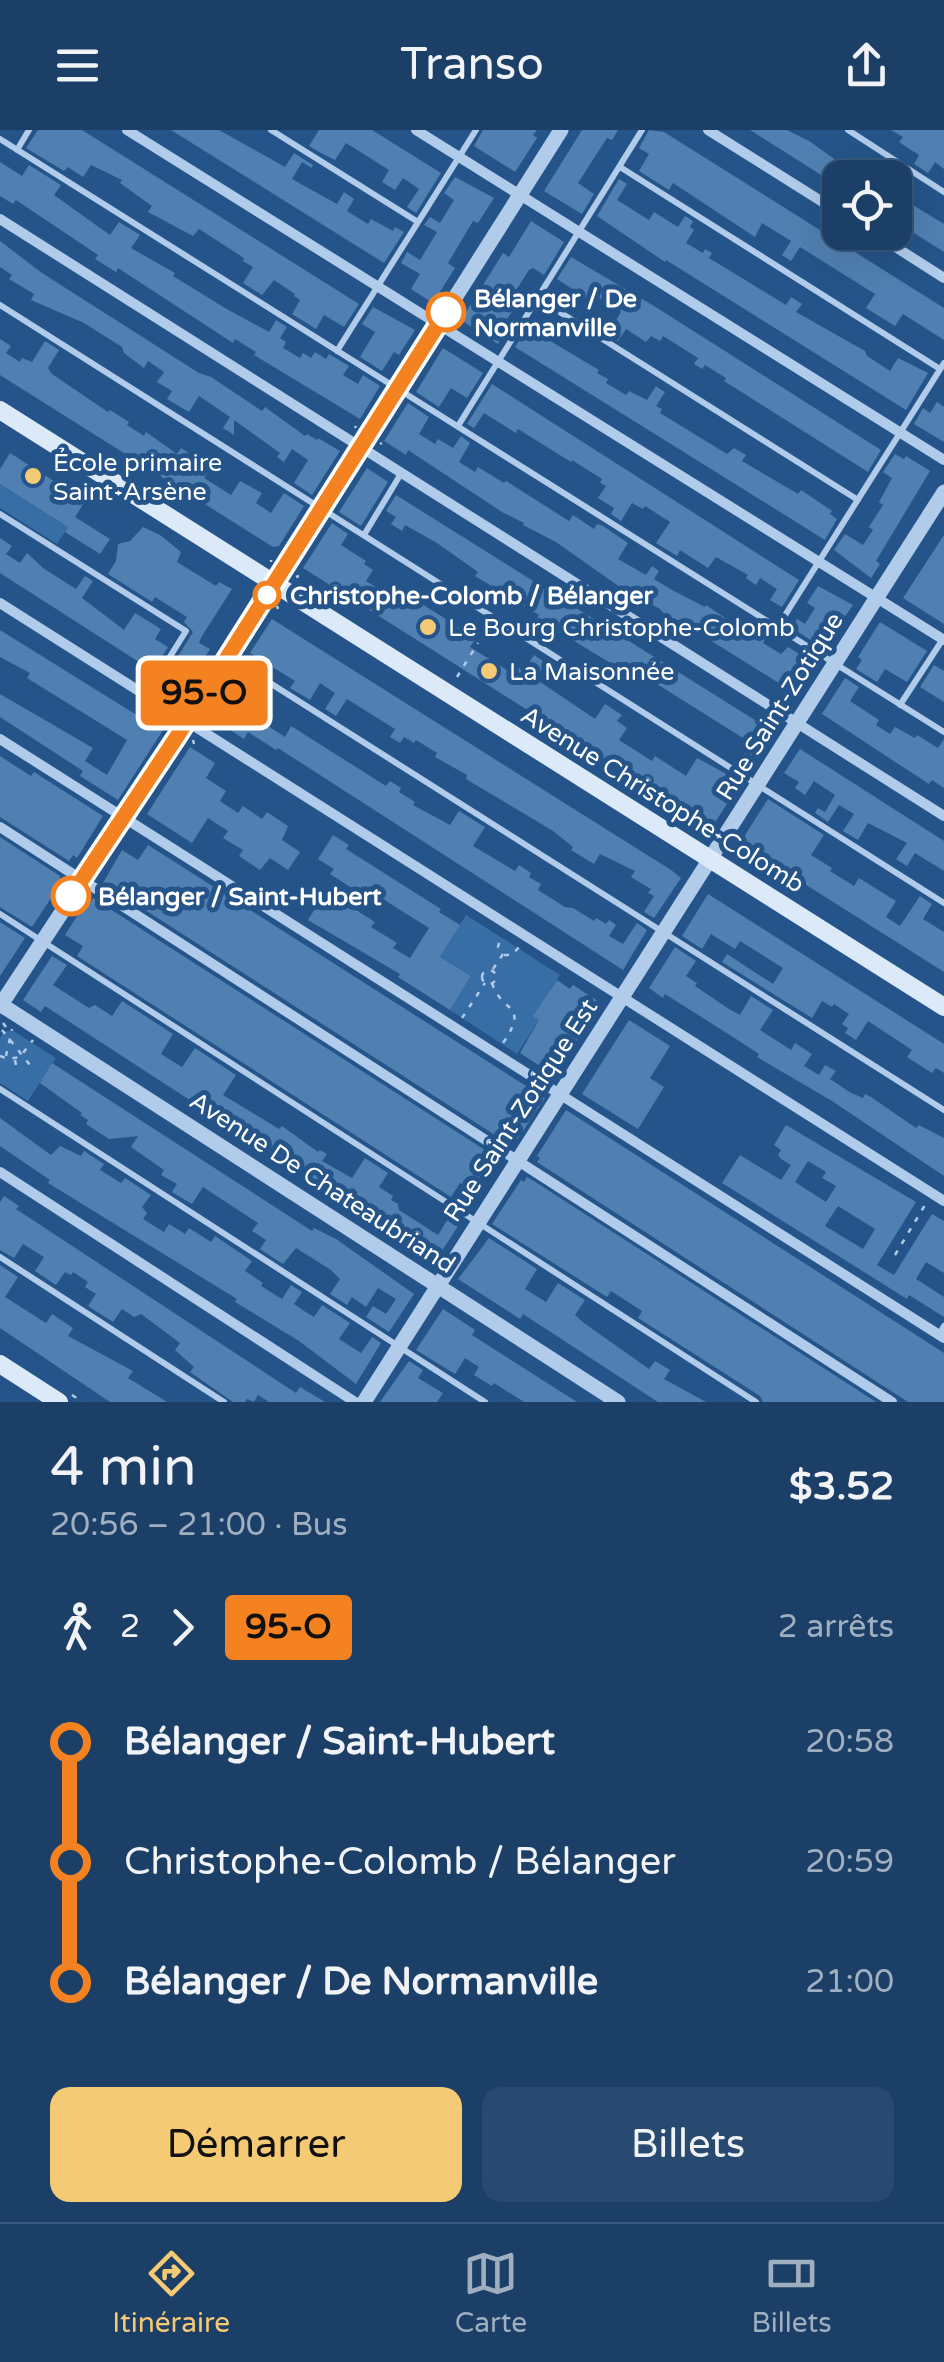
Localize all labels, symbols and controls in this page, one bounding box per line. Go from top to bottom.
icon: menu [50,38,105,93]
text: Transo [400,38,544,92]
icon: share [839,38,894,93]
map controls [822,160,912,250]
button: locate [822,160,912,250]
place label: Bélanger / De Normanville [474,284,637,343]
marker: Bélanger / De Normanville [427,293,465,331]
place label: École primaire Saint-Arsène [53,448,222,507]
marker: École primaire Saint-Arsène [22,465,44,487]
place label: Christophe-Colomb / Bélanger [290,581,653,611]
marker: Christophe-Colomb / Bélanger [254,582,280,608]
street label: Rue Saint-Zotique [710,607,850,806]
place label: Le Bourg Christophe-Colomb [448,613,795,643]
marker: Le Bourg Christophe-Colomb [417,616,439,638]
place label: La Maisonnée [509,657,674,687]
line badge: 95-O [134,660,274,726]
marker: La Maisonnée [478,660,500,682]
text: 95-O [161,672,247,714]
street label: Avenue Christophe-Colomb [515,700,810,900]
marker: Bélanger / Saint-Hubert [52,877,90,915]
place label: Bélanger / Saint-Hubert [98,882,382,912]
street label: Rue Saint-Zotique Est [438,993,604,1228]
street label: Avenue De Chateaubriand [184,1086,461,1280]
text: 4 min [50,1435,197,1501]
text: $3.52 [789,1464,894,1510]
text: 20:56 – 21:00 · Bus [50,1506,348,1544]
icon: walk [50,1600,105,1655]
icon: forward [155,1600,210,1655]
text: 95-O [245,1606,332,1648]
text: 2 [120,1608,140,1646]
text: 2 arrêts [778,1608,894,1646]
text: Bélanger / Saint-Hubert [124,1719,555,1765]
text: 20:58 [805,1723,894,1761]
text: Christophe-Colomb / Bélanger [124,1839,676,1885]
text: 20:59 [805,1843,894,1881]
text: Bélanger / De Normanville [124,1959,598,2005]
text: 21:00 [805,1963,894,2001]
button: Démarrer [50,2087,462,2202]
button: Billets [482,2087,894,2202]
tab: Itinéraire [112,2246,230,2340]
tab: Carte [455,2246,527,2340]
tab: Billets [752,2246,832,2340]

